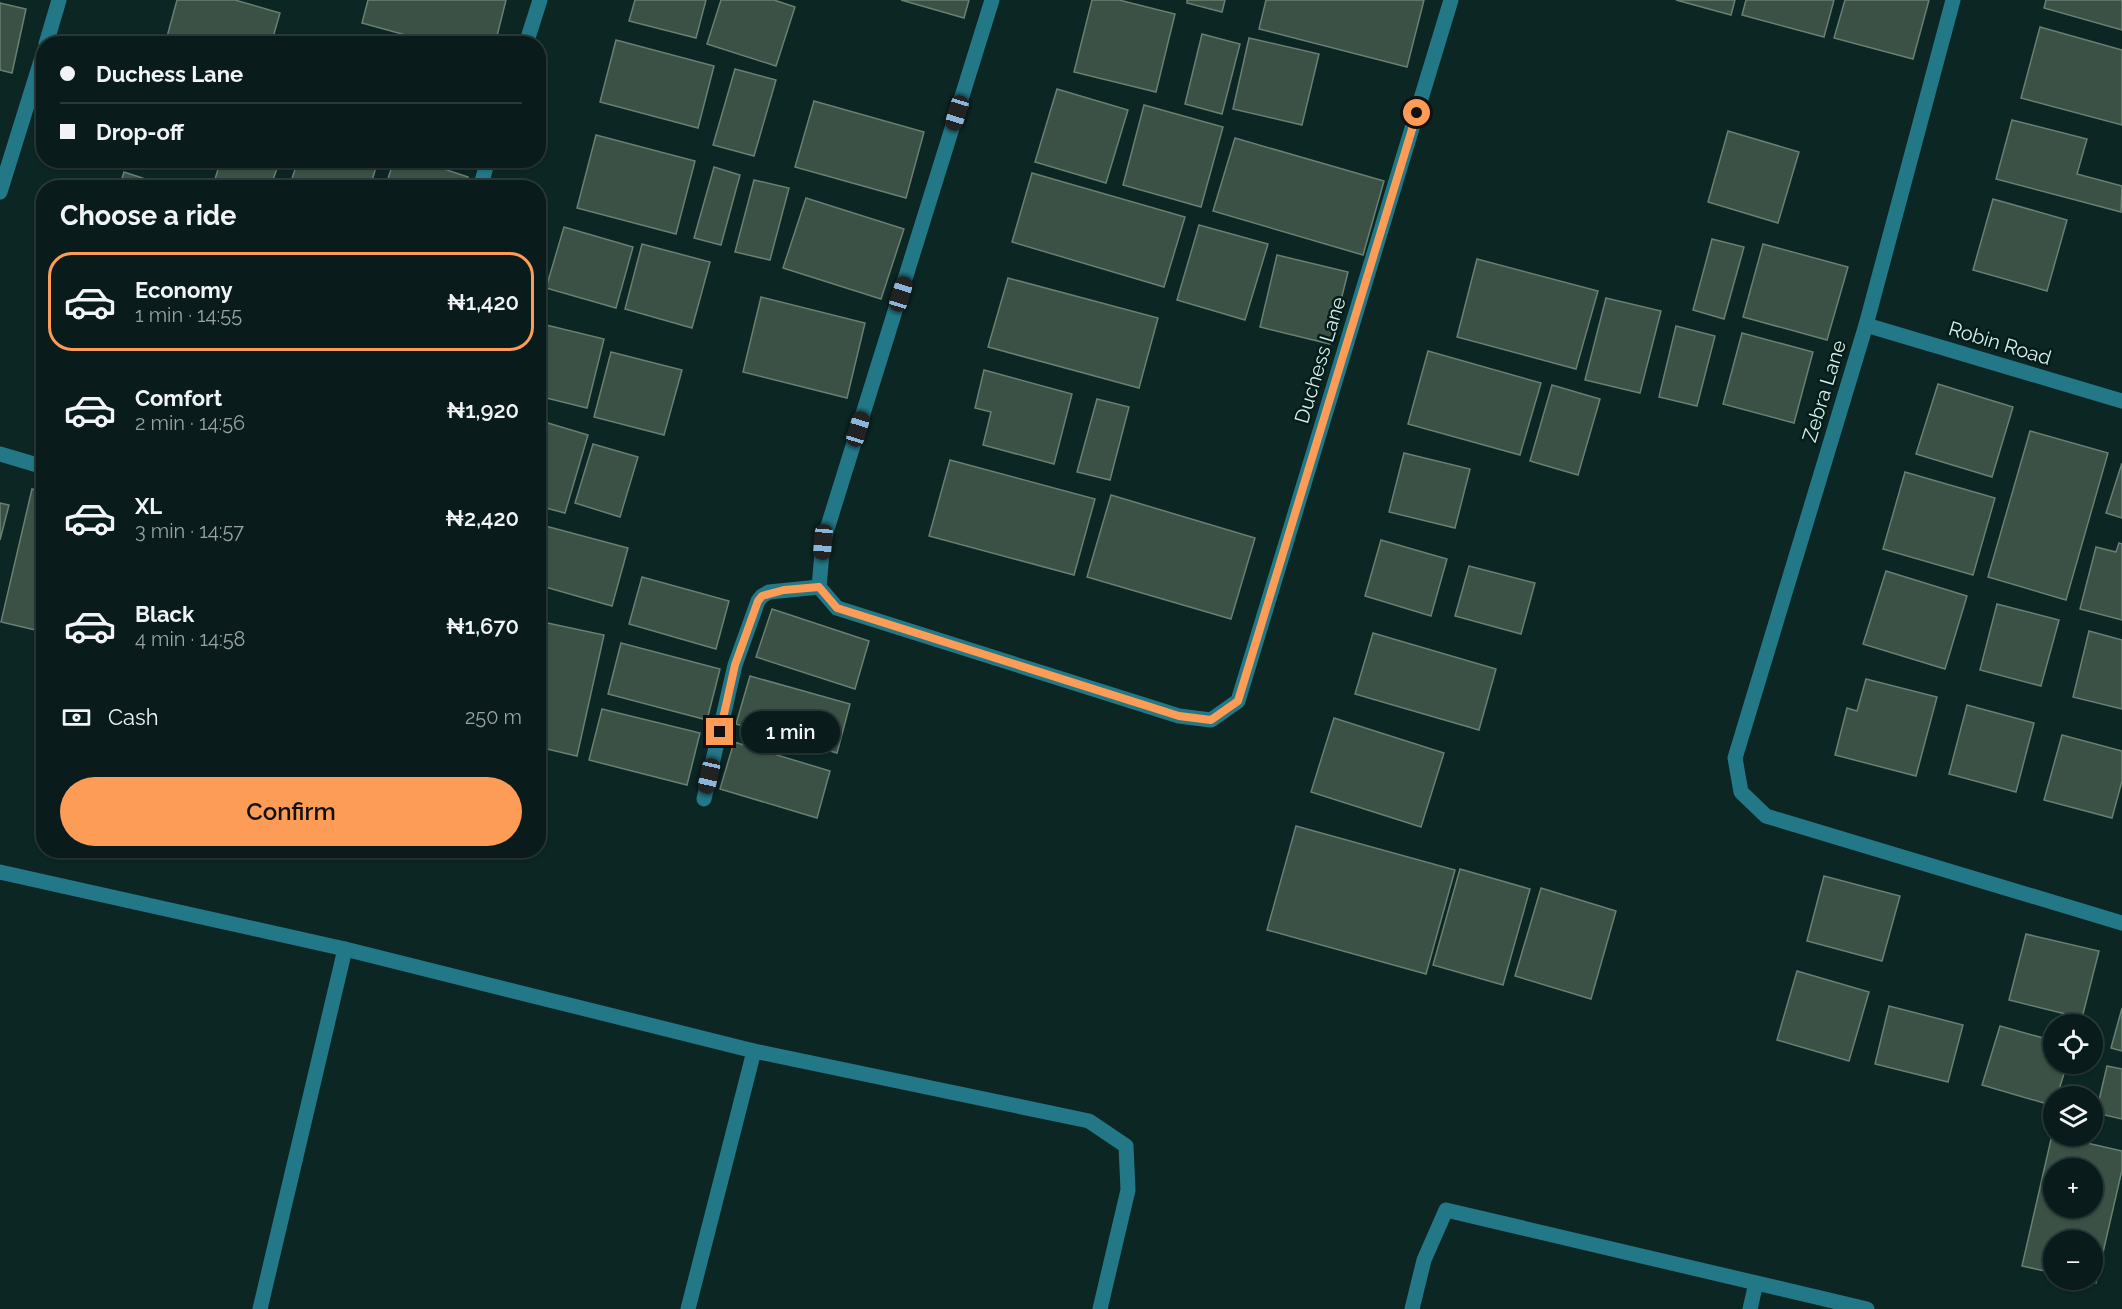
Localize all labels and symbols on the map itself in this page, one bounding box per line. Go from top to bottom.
car [943,93,971,133]
route start [1403,99,1430,126]
car [887,274,915,314]
street label: Duchess Lane [1289,294,1351,426]
street label: Robin Road [1946,316,2054,370]
street label: Zebra Lane [1797,337,1851,445]
car [844,409,872,449]
car [812,523,834,561]
callout: 1 min [741,711,840,753]
route end [706,718,733,745]
car [696,756,722,796]

